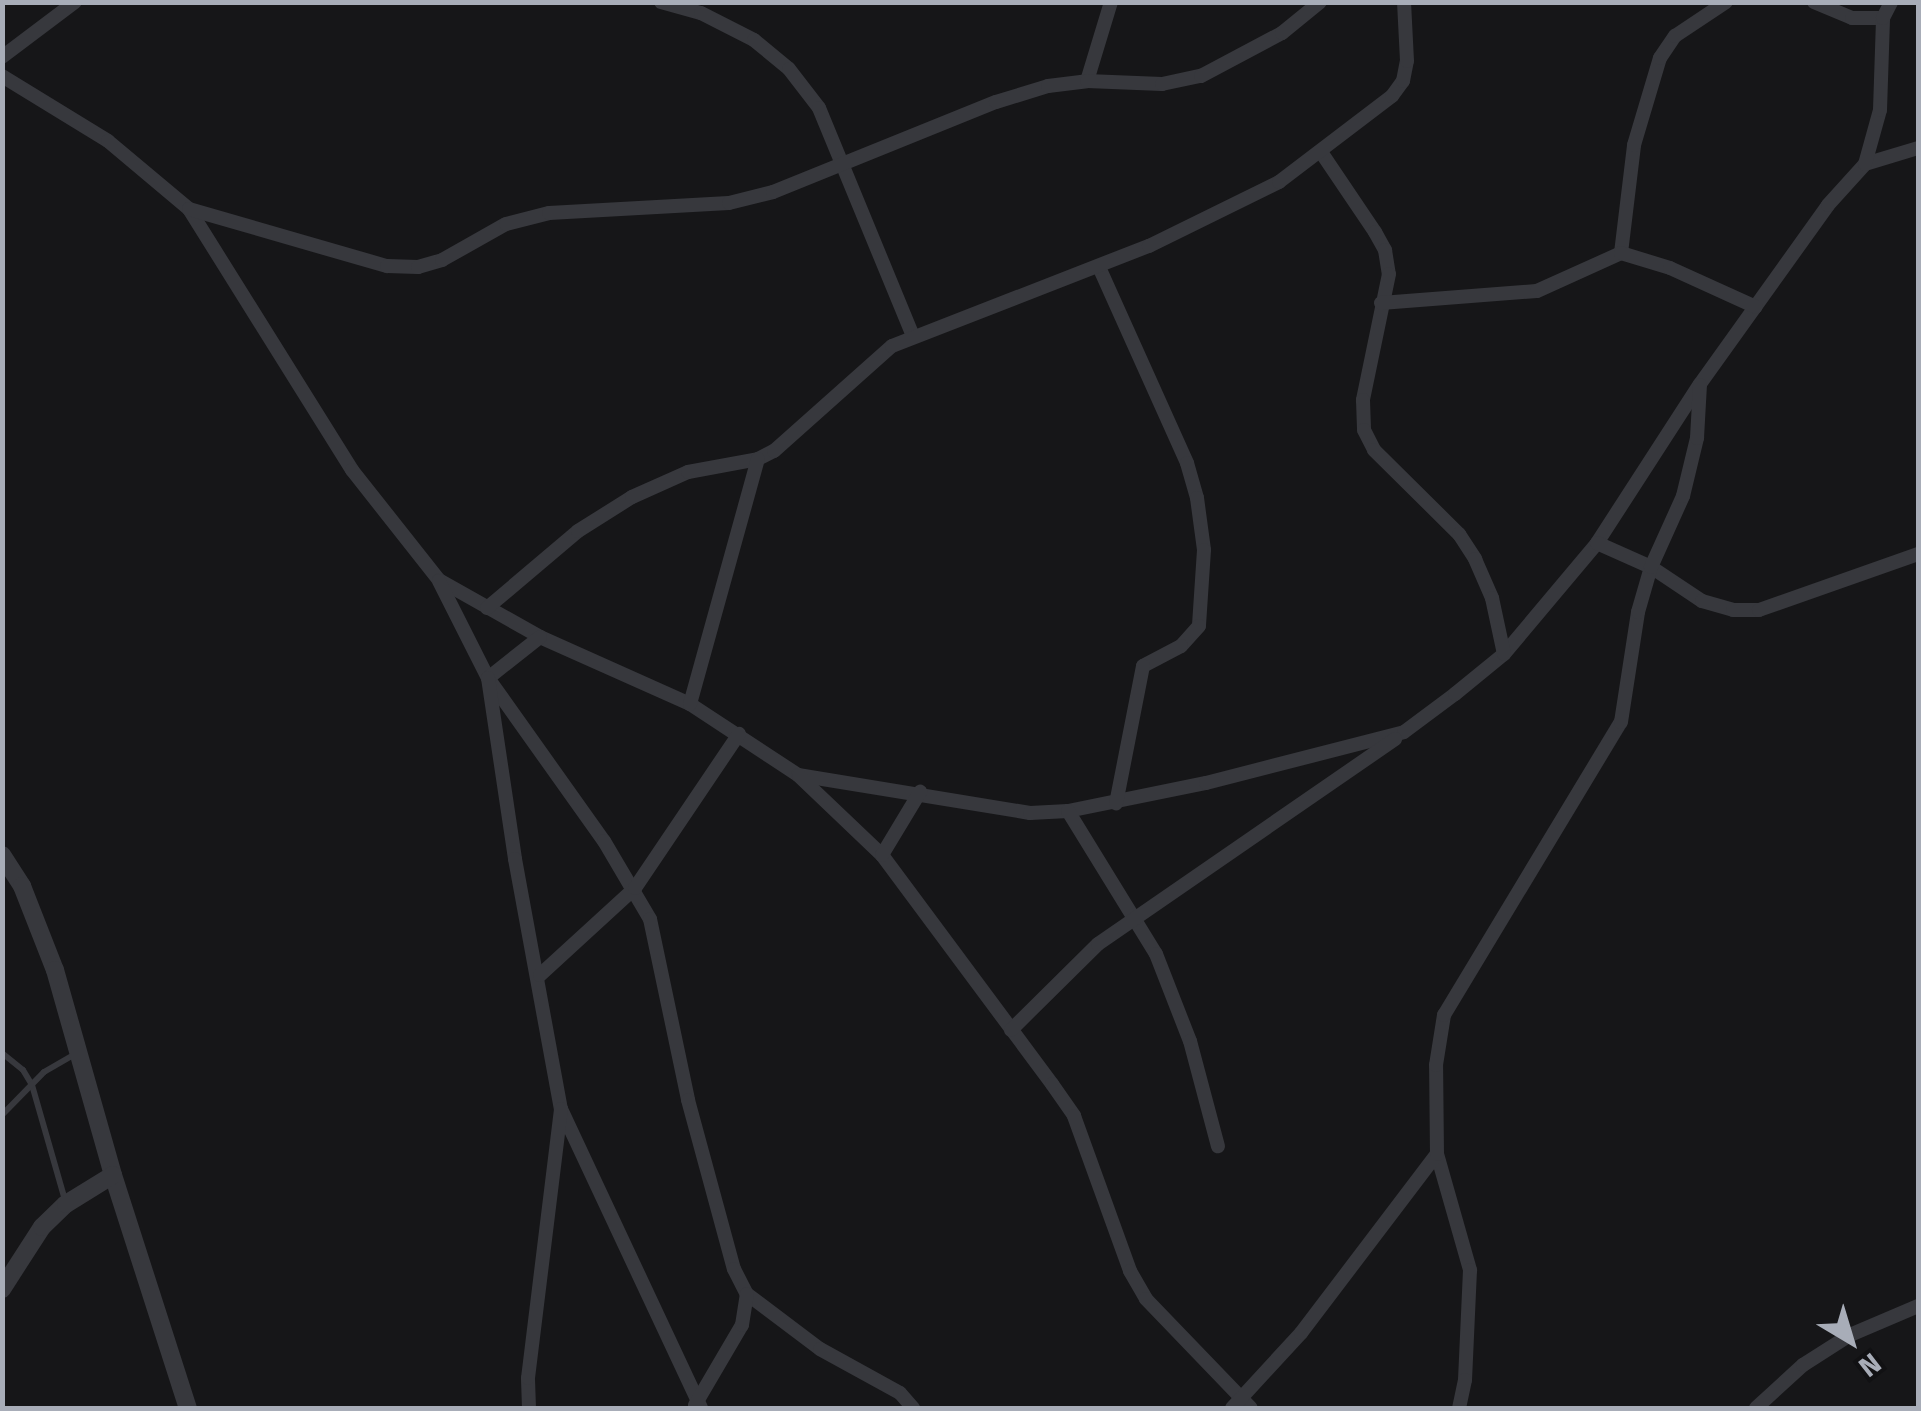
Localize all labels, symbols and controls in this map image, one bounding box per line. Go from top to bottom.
north arrow [1801,1291,1901,1391]
text: N [1852,1346,1887,1384]

